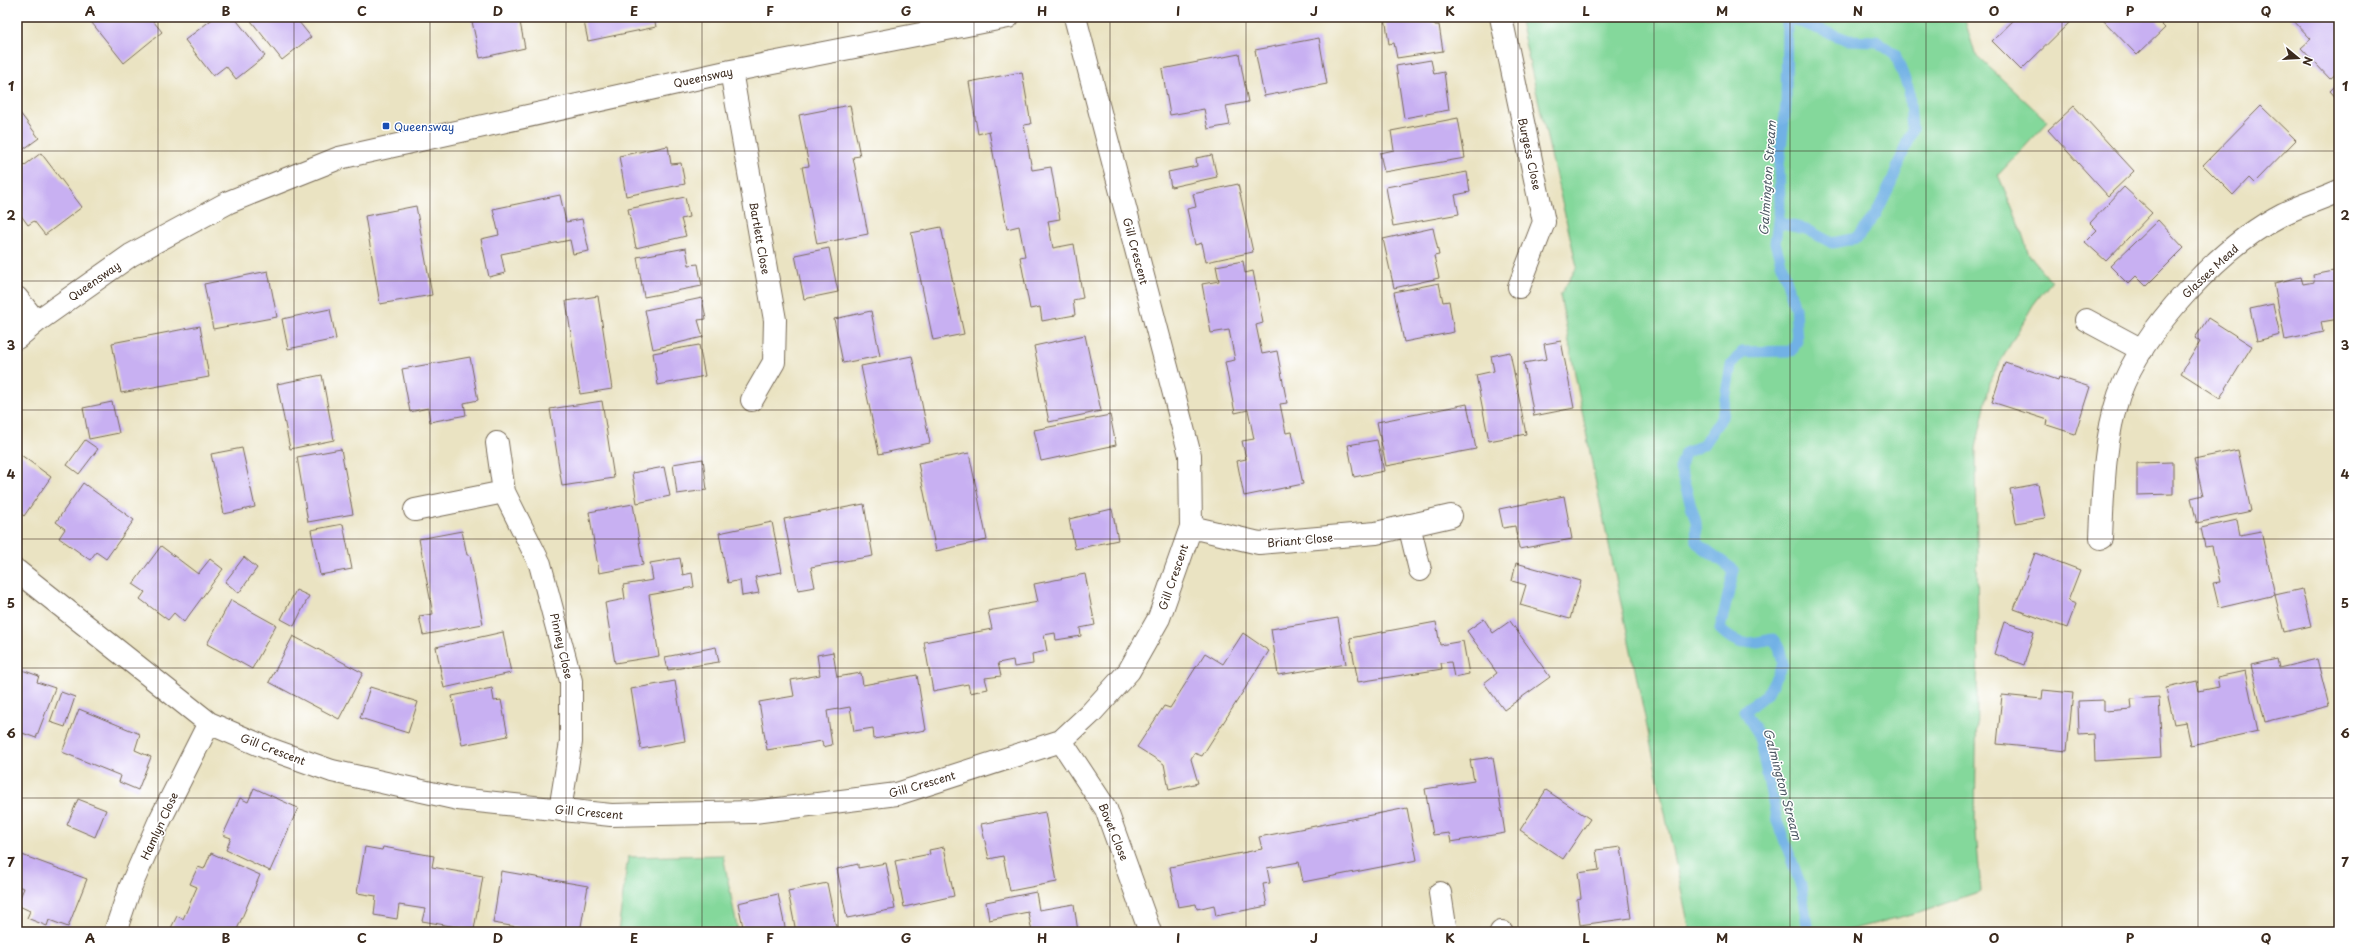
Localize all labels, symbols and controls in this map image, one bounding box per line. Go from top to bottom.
text: A [85,1,95,20]
text: B [222,1,231,20]
text: C [357,1,367,20]
text: D [493,1,503,20]
text: E [630,1,638,20]
text: F [766,1,774,20]
text: G [901,1,911,20]
text: H [1037,1,1047,20]
text: I [1176,1,1180,20]
text: J [1310,1,1318,20]
text: K [1445,1,1455,20]
text: L [1582,1,1590,20]
text: M [1716,1,1728,20]
text: N [1853,1,1863,20]
text: O [1989,1,1999,20]
text: P [2126,1,2135,20]
text: Q [2261,1,2271,20]
north arrow [2278,38,2318,78]
text: N [2298,54,2317,68]
street label: Queensway [672,62,734,92]
text: 1 [8,76,14,95]
text: 1 [2342,76,2348,95]
street label: Burgess Close [1514,116,1546,192]
place label: Queensway [394,118,454,135]
water label: Galmington Stream [1754,119,1780,236]
marker: Queensway [381,121,391,131]
street label: Bartlett Close [745,200,775,276]
text: 2 [6,205,16,224]
text: 2 [2340,205,2350,224]
street label: Gill Crescent [1119,216,1153,287]
street label: Glasses Mead [2178,240,2242,302]
street label: Queensway [64,257,124,305]
text: 3 [7,335,16,354]
text: 3 [2341,335,2350,354]
text: 4 [7,464,16,483]
text: 4 [2341,464,2350,483]
street label: Briant Close [1266,529,1334,551]
street label: Gill Crescent [1154,541,1192,612]
text: 5 [7,593,15,612]
text: 5 [2341,593,2349,612]
street label: Pinney Close [546,611,578,681]
text: 6 [6,723,16,742]
text: 6 [2340,723,2350,742]
water label: Galmington Stream [1759,726,1807,843]
street label: Gill Crescent [238,729,309,769]
street label: Gill Crescent [887,766,958,802]
street label: Hamlyn Close [136,789,182,863]
street label: Gill Crescent [554,801,624,823]
street label: Bovet Close [1095,801,1133,863]
text: 7 [7,852,15,871]
text: 7 [2341,852,2349,871]
text: A [85,928,95,947]
text: B [222,928,231,947]
text: C [357,928,367,947]
text: D [493,928,503,947]
text: E [630,928,638,947]
text: F [766,928,774,947]
text: G [901,928,911,947]
text: H [1037,928,1047,947]
text: I [1176,928,1180,947]
text: J [1310,928,1318,947]
text: K [1445,928,1455,947]
text: L [1582,928,1590,947]
text: M [1716,928,1728,947]
text: N [1853,928,1863,947]
text: O [1989,928,1999,947]
text: P [2126,928,2135,947]
text: Q [2261,928,2271,947]

